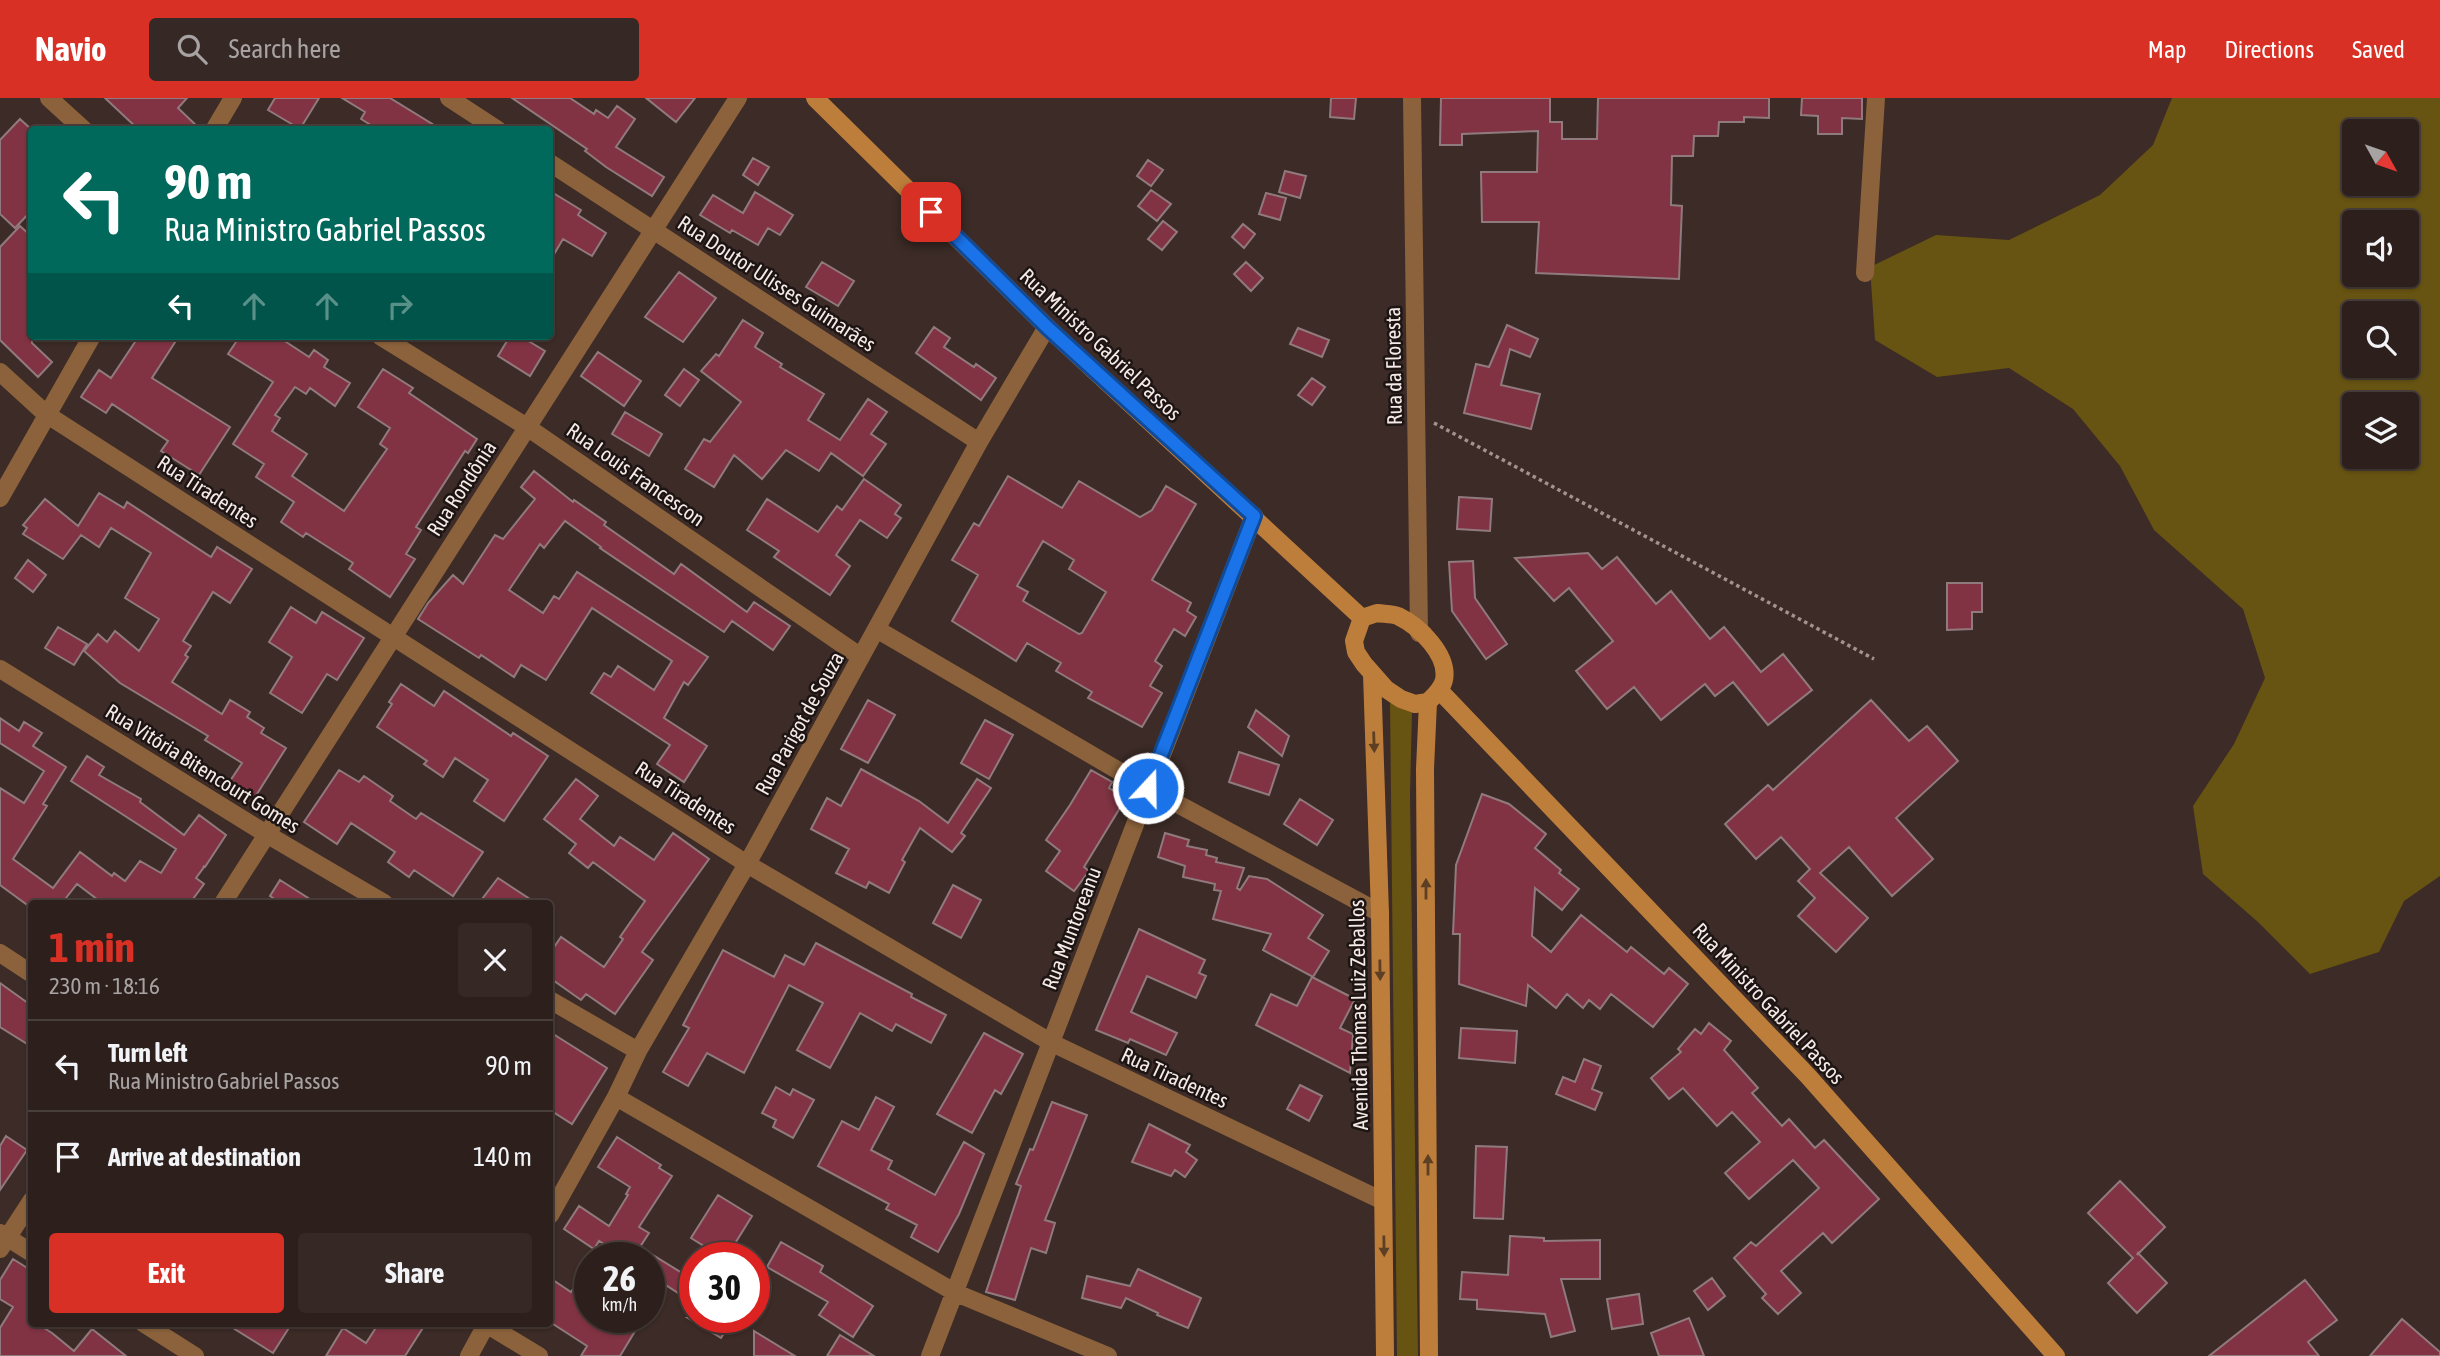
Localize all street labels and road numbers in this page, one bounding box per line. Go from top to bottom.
street label: Rua Doutor Ulisses Guimarães [674,210,880,356]
street label: Rua Ministro Gabriel Passos [1016,263,1186,425]
street label: Rua da Floresta [1380,307,1406,425]
street label: Rua Louis Francescon [562,417,710,531]
street label: Rua Rondônia [421,436,501,540]
street label: Rua Tiradentes [153,450,263,532]
street label: Rua Parigot de Souza [750,647,848,799]
street label: Rua Vitória Bitencourt Gomes [102,699,304,837]
street label: Rua Tiradentes [631,756,741,838]
street label: Rua Muntoreanu [1037,863,1105,993]
street label: Avenida Thomas Luiz Zeballos [1344,900,1372,1130]
street label: Rua Ministro Gabriel Passos [1688,918,1850,1088]
street label: Rua Tiradentes [1118,1042,1232,1112]

